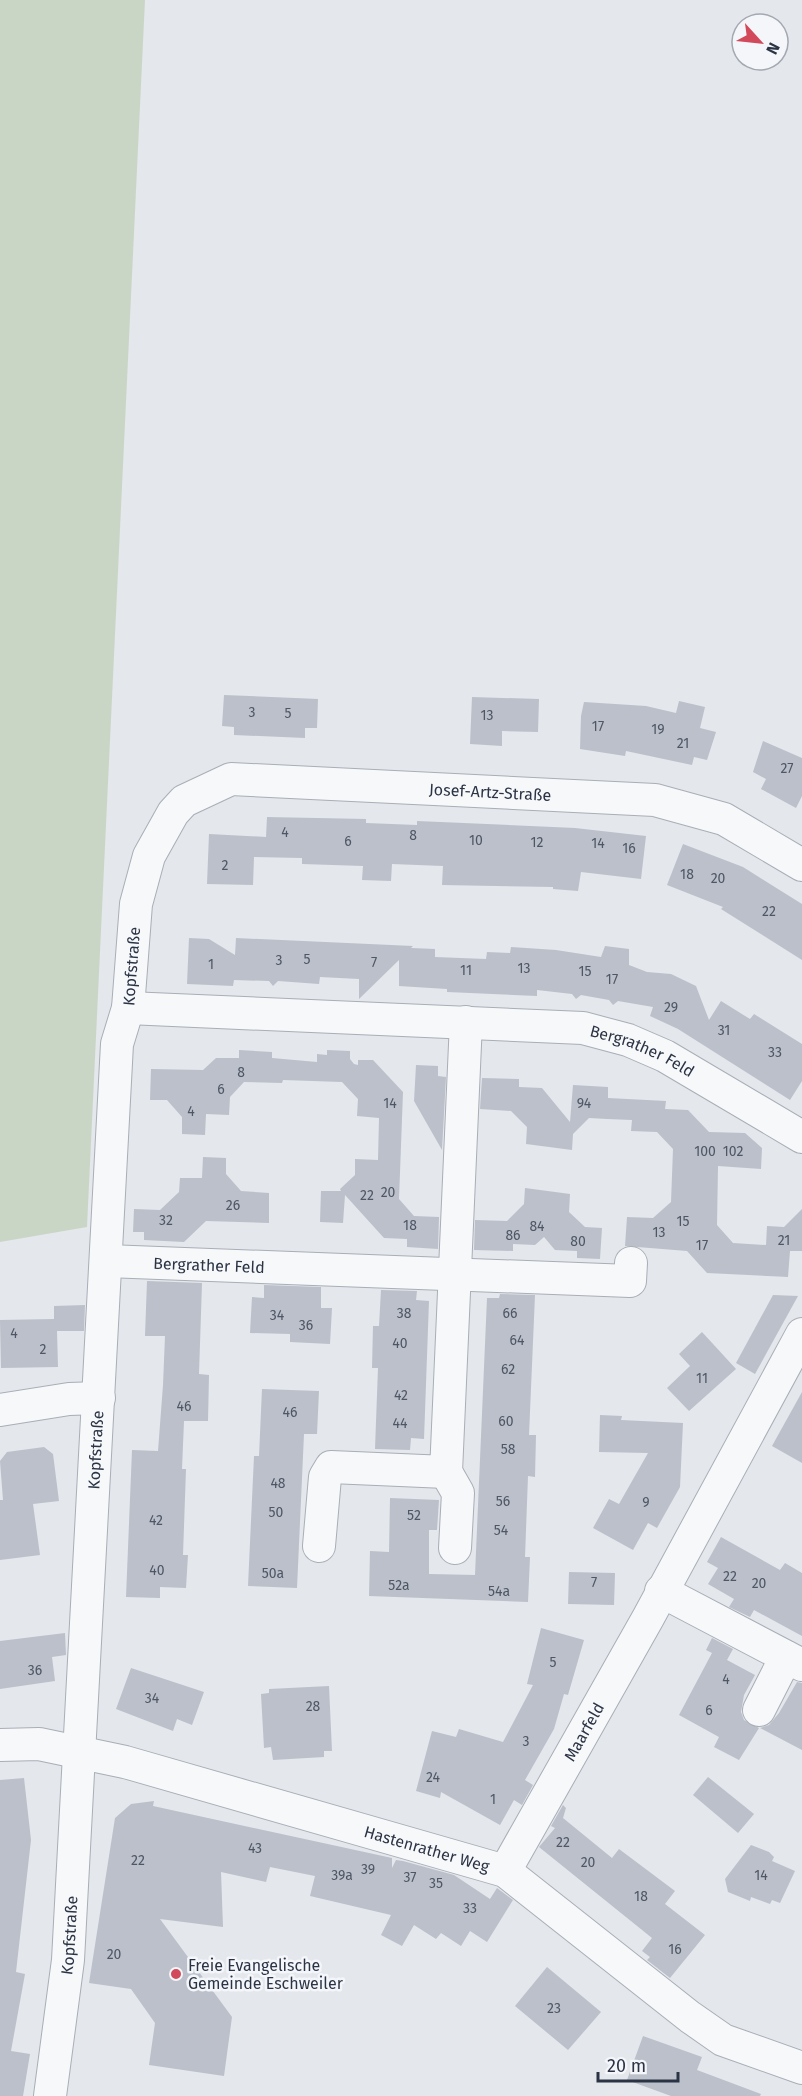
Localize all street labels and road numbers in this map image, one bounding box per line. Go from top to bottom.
street label: Josef-Artz-Straße [429,780,552,805]
street label: Kopfstraße [119,926,144,1007]
street label: Bergrather Feld [588,1021,698,1081]
street label: Bergrather Feld [153,1254,265,1277]
street label: Kopfstraße [84,1410,107,1490]
street label: Maarfeld [560,1699,608,1765]
street label: Hastenrather Weg [362,1822,492,1876]
street label: Kopfstraße [57,1895,81,1976]

